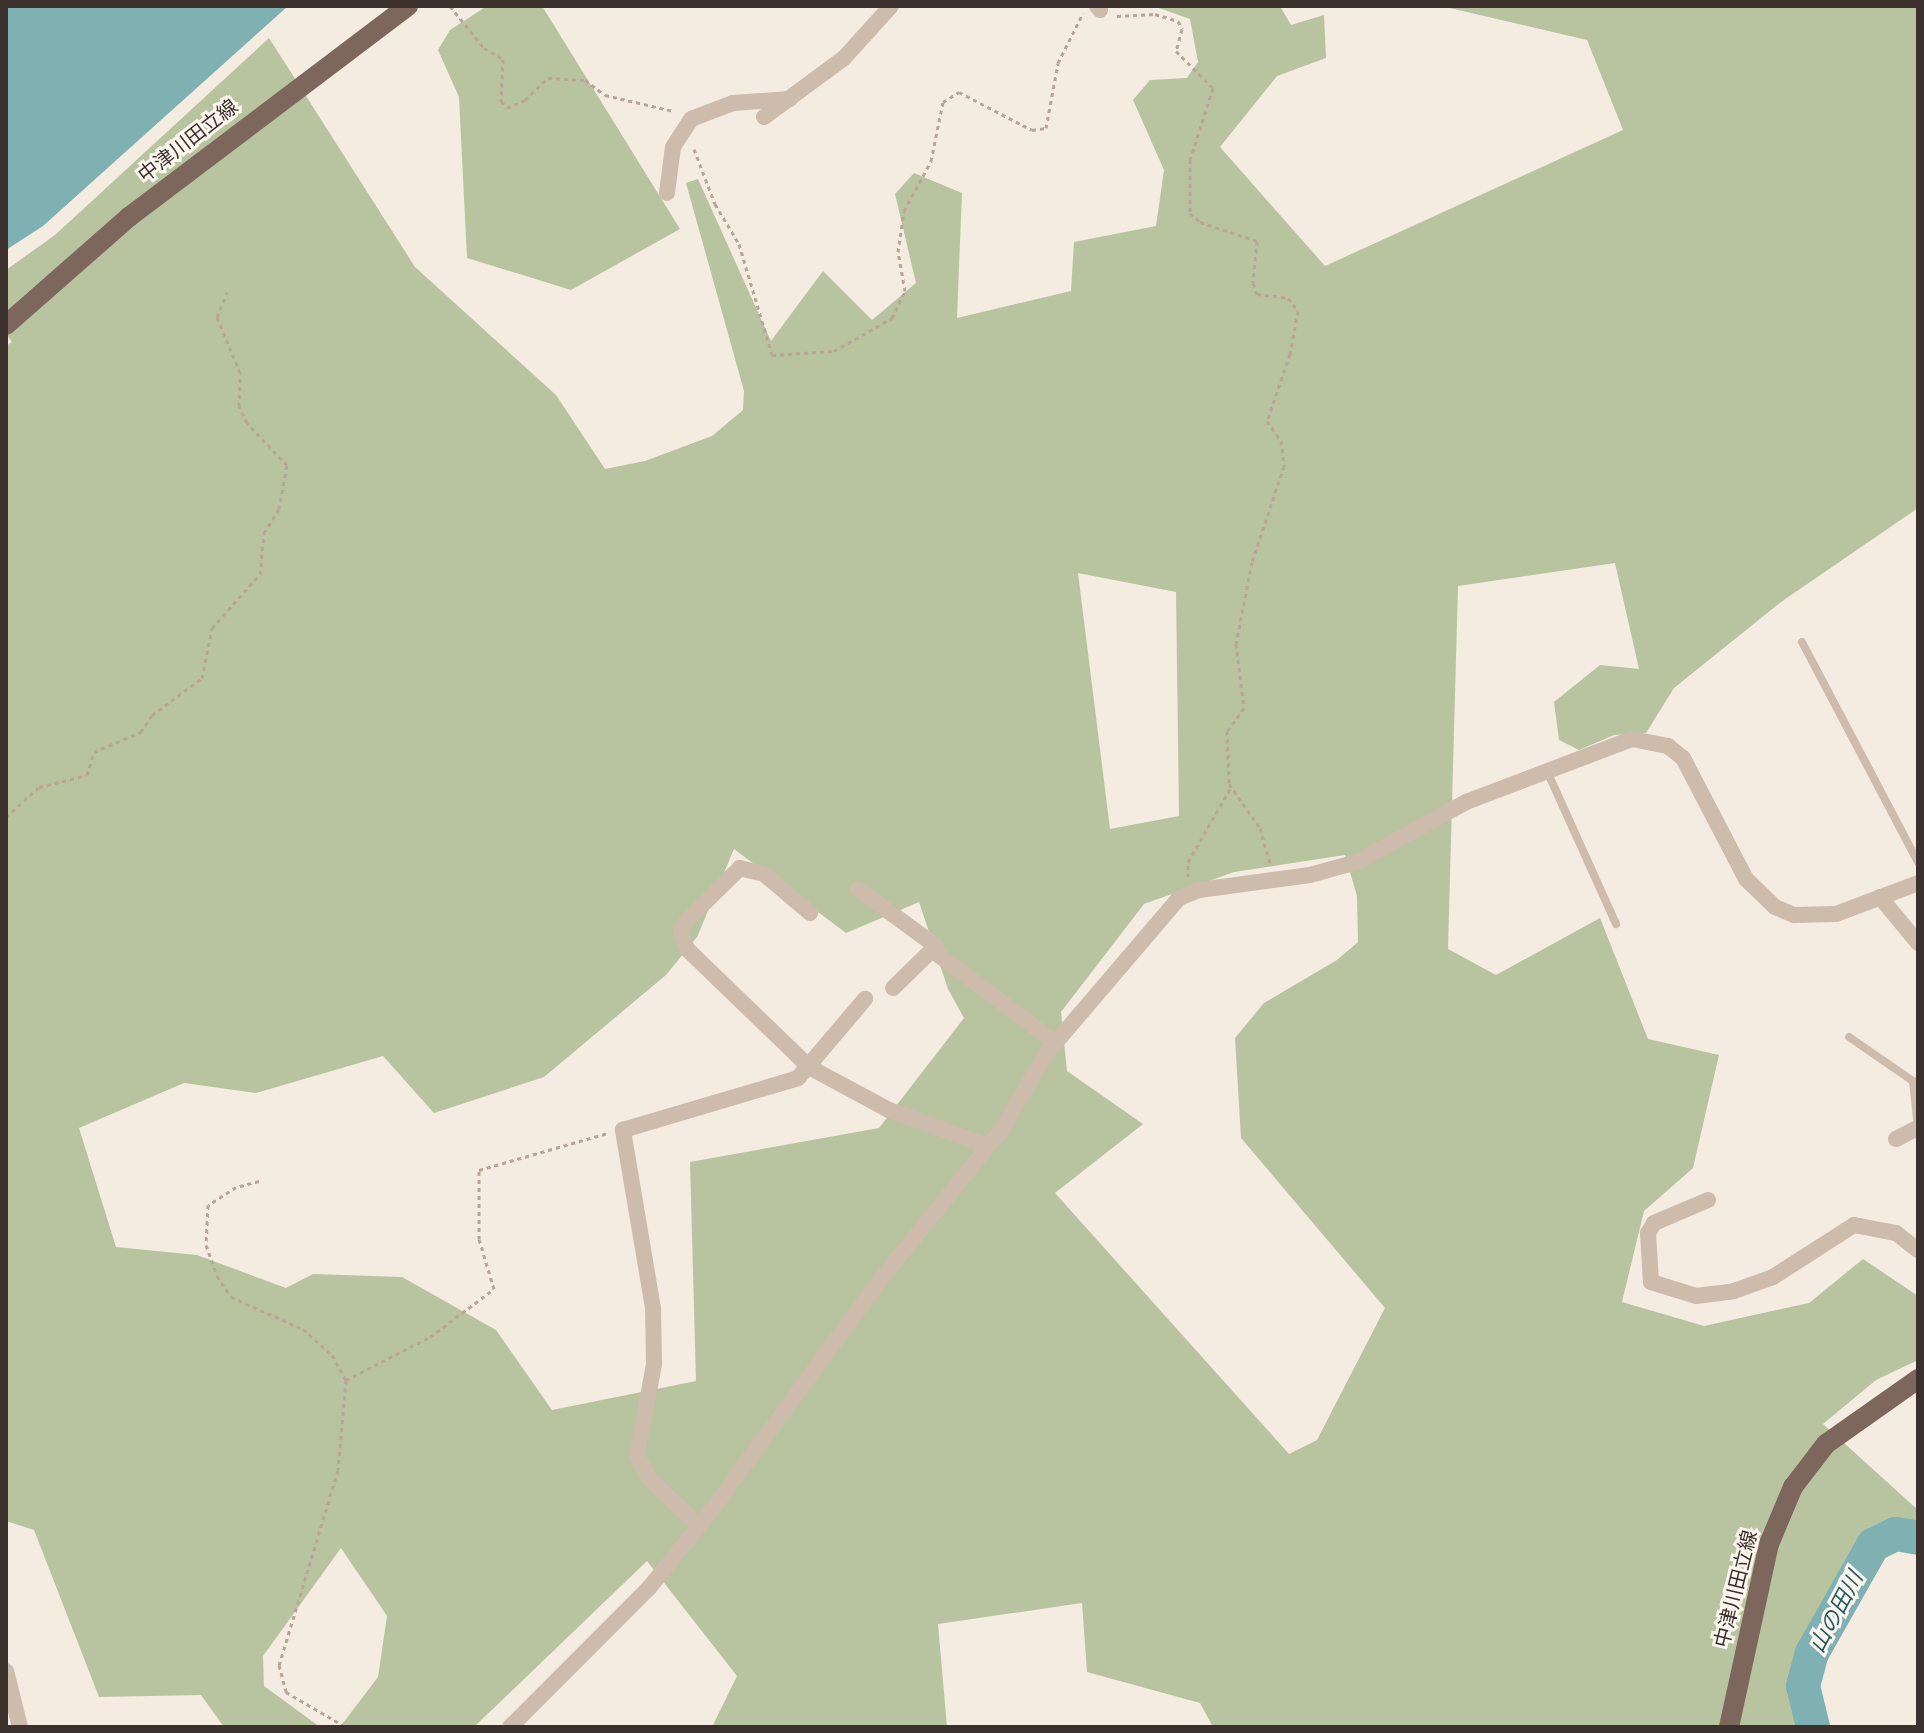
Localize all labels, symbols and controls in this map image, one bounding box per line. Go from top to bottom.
street label: 中津川田立線 [133,95,243,187]
street label: 中津川田立線 [1710,1528,1762,1650]
water label: 山の田川 [1804,1567,1868,1657]

